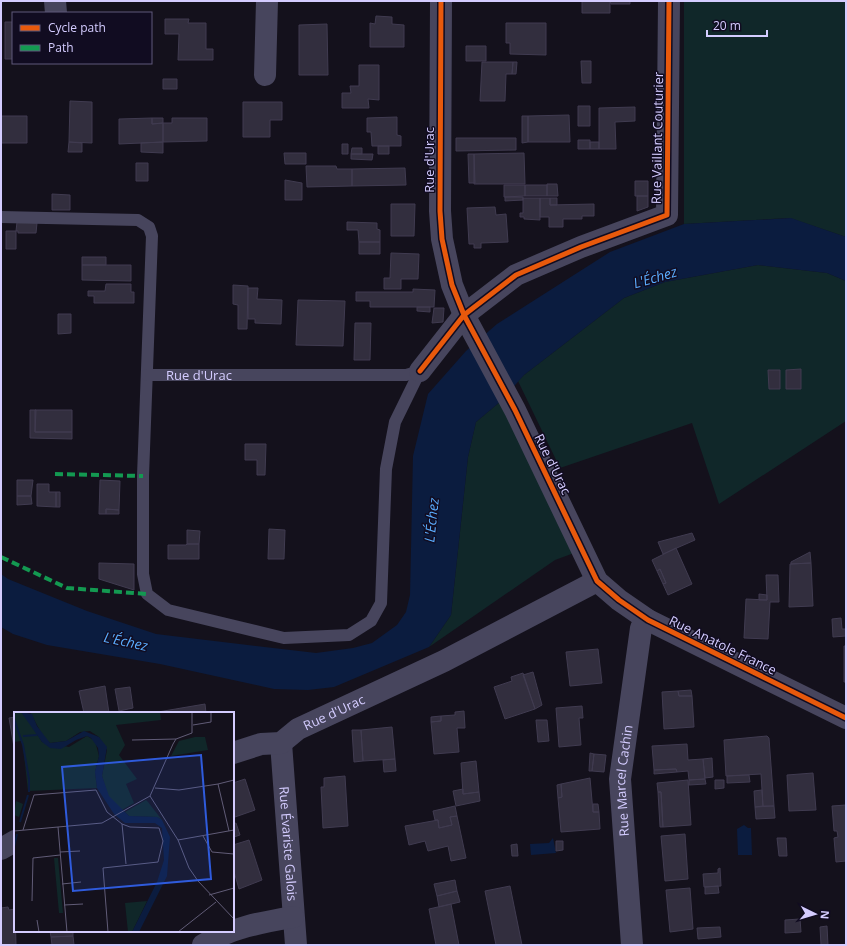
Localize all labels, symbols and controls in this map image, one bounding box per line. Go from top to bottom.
legend [12,12,152,64]
scale bar [707,12,767,38]
text: 20 m [713,17,741,34]
text: Cycle path [48,19,106,36]
text: Path [48,39,74,56]
street label: Rue Vaillant Couturier [647,71,667,204]
street label: Rue d'Urac [420,127,438,193]
water label: L'Échez [631,262,680,292]
street label: Rue d'Urac [166,366,232,384]
street label: Rue d'Urac [531,431,575,497]
water label: L'Échez [419,496,443,543]
street label: Rue Anatole France [666,611,780,679]
water label: L'Échez [102,627,151,655]
street label: Rue d'Urac [300,690,367,734]
inset map [14,712,234,932]
street label: Rue Marcel Cachin [611,724,636,837]
street label: Rue Évariste Galois [275,786,302,902]
north arrow [795,894,835,934]
text: N [818,910,833,920]

